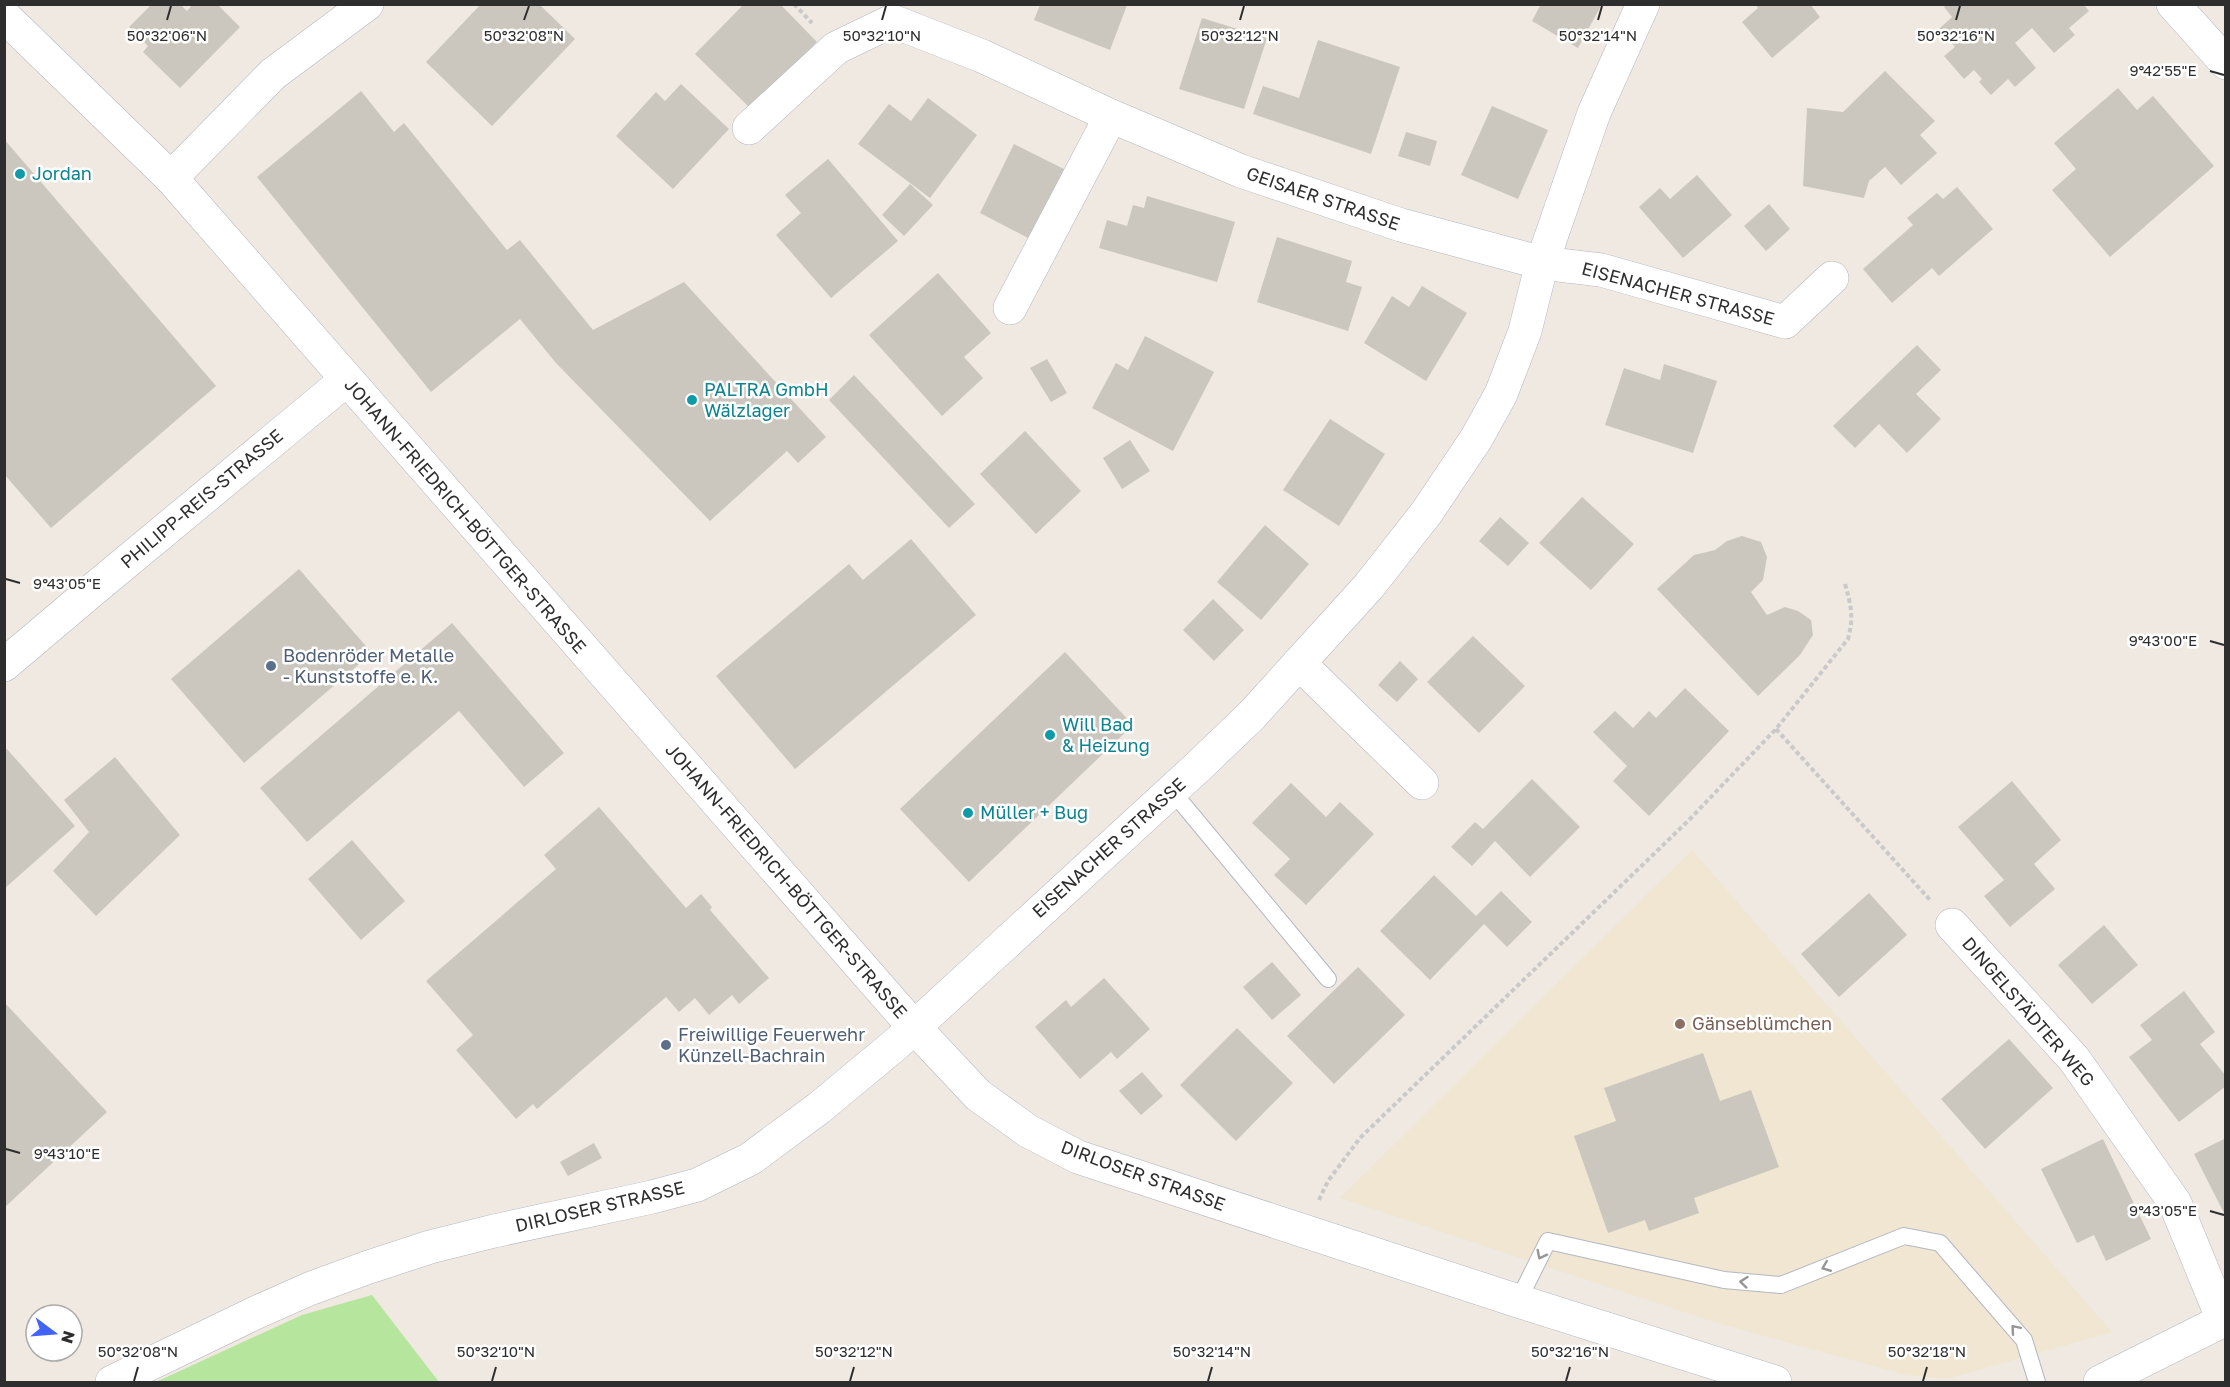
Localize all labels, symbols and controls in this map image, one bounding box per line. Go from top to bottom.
text: 50°32'06"N [127,26,207,44]
text: 50°32'08"N [484,26,564,44]
text: 50°32'10"N [843,26,921,44]
text: 50°32'12"N [1201,26,1279,44]
text: 50°32'14"N [1559,26,1637,44]
text: 50°32'16"N [1917,26,1995,44]
text: 9°42'55"E [2129,61,2197,79]
street label: GEISAER STRASSE [1244,161,1403,235]
place label: Jordan [32,162,92,184]
marker: Jordan [13,167,27,181]
street label: EISENACHER STRASSE [1579,257,1777,329]
street label: JOHANN-FRIEDRICH-BÖTTGER-STRASSE [340,373,591,657]
place label: PALTRA GmbH Wälzlager [704,378,829,421]
marker: PALTRA GmbH Wälzlager [685,393,699,407]
street label: PHILIPP-REIS-STRASSE [116,424,287,573]
text: 9°43'05"E [33,574,101,592]
text: 9°43'00"E [2129,631,2197,649]
place label: Bodenröder Metalle - Kunststoffe e. K. [283,644,454,687]
marker: Bodenröder Metalle - Kunststoffe e. K. [264,659,278,673]
place label: Will Bad & Heizung [1062,713,1150,756]
marker: Will Bad & Heizung [1043,728,1057,742]
street label: JOHANN-FRIEDRICH-BÖTTGER-STRASSE [661,738,912,1022]
street label: EISENACHER STRASSE [1027,773,1190,922]
place label: Müller + Bug [980,801,1088,823]
marker: Müller + Bug [961,806,975,820]
street label: DINGELSTÄDTER WEG [1958,932,2100,1090]
place label: Gänseblümchen [1692,1012,1832,1034]
marker: Gänseblümchen [1673,1017,1687,1031]
place label: Freiwillige Feuerwehr Künzell-Bachrain [678,1023,865,1066]
marker: Freiwillige Feuerwehr Künzell-Bachrain [659,1038,673,1052]
street label: DIRLOSER STRASSE [1058,1135,1228,1215]
text: 9°43'10"E [34,1144,100,1162]
street label: DIRLOSER STRASSE [513,1176,687,1236]
text: 9°43'05"E [2129,1201,2197,1219]
one-way arrow [1536,1249,1548,1260]
one-way arrow [1822,1260,1833,1272]
one-way arrow [1739,1276,1748,1289]
north arrow [24,1303,84,1363]
one-way arrow [2011,1325,2022,1336]
text: N [57,1329,80,1346]
text: 50°32'08"N [98,1342,178,1360]
text: 50°32'10"N [457,1342,535,1360]
text: 50°32'12"N [815,1342,893,1360]
text: 50°32'14"N [1173,1342,1251,1360]
text: 50°32'16"N [1531,1342,1609,1360]
text: 50°32'18"N [1888,1342,1966,1360]

